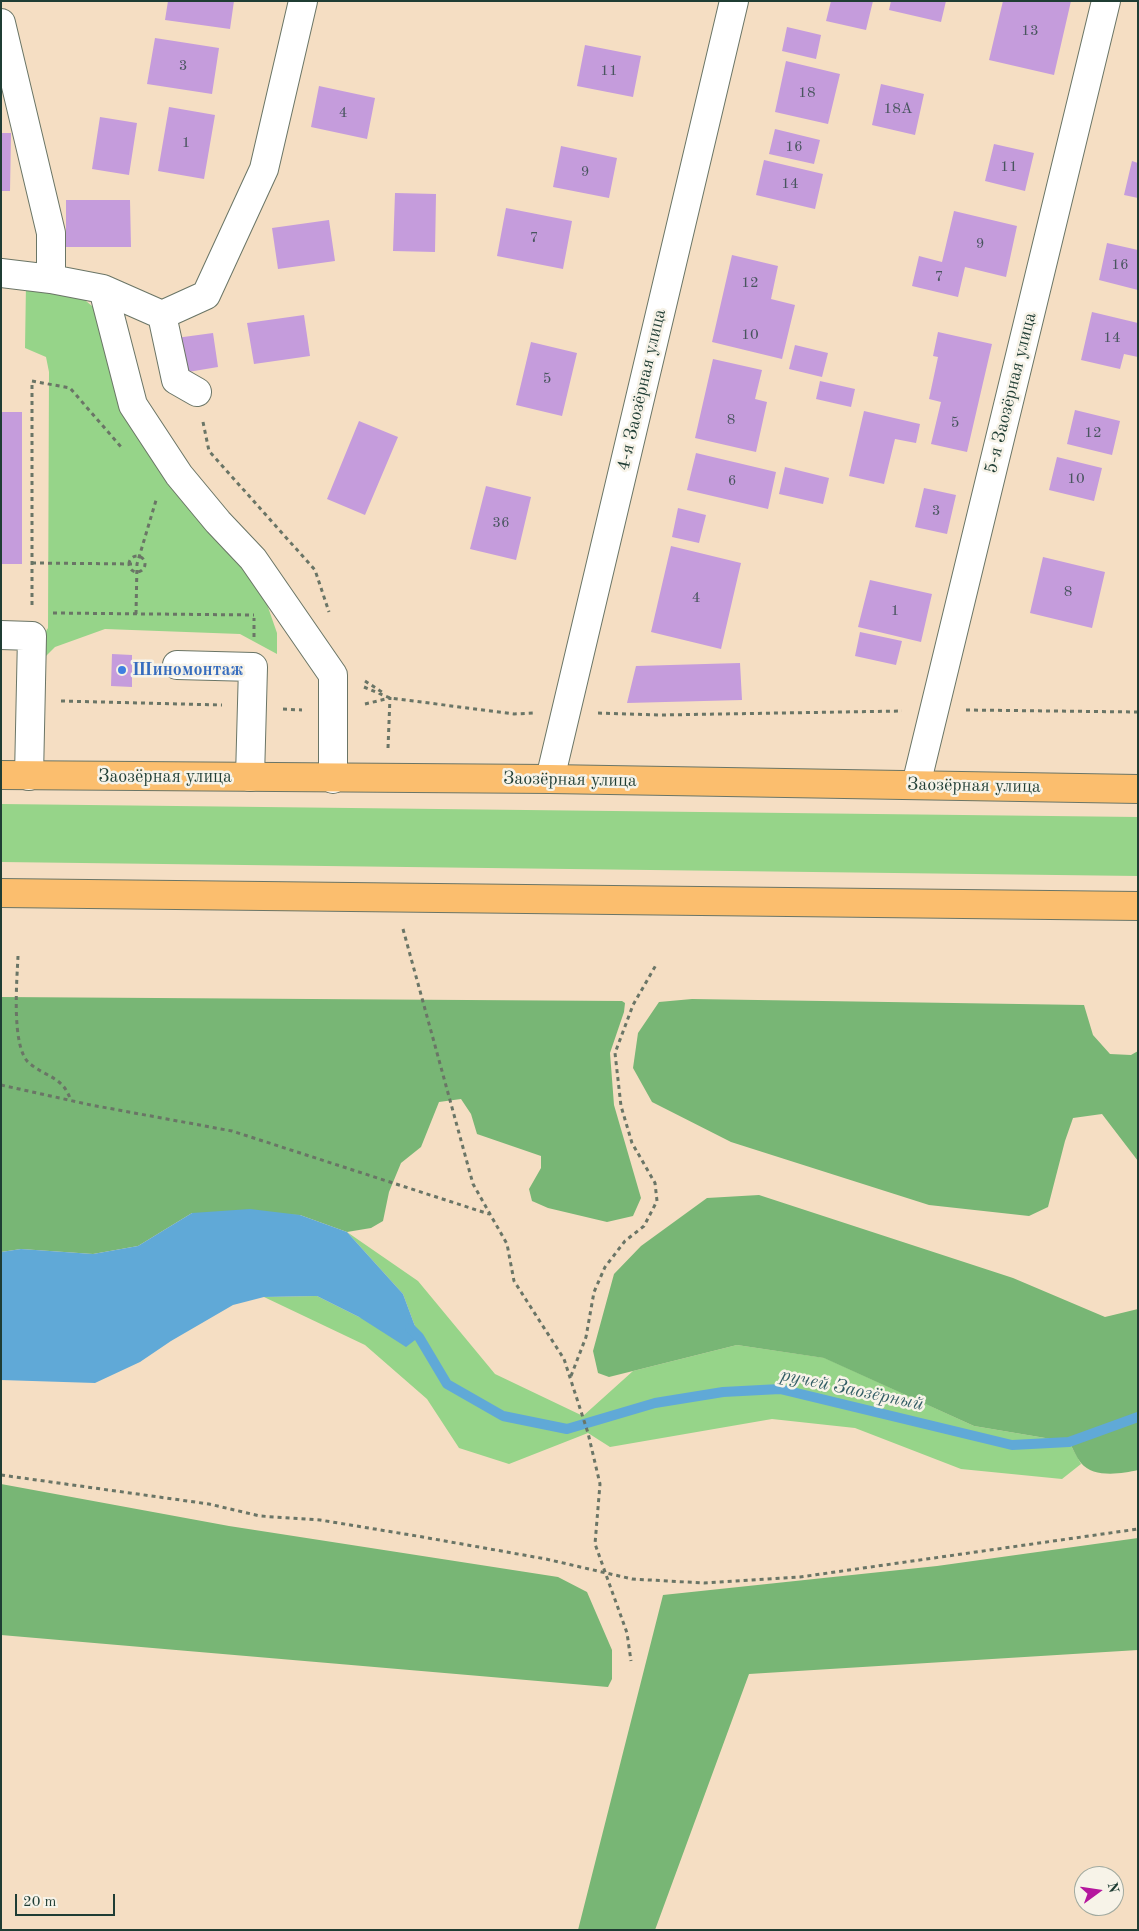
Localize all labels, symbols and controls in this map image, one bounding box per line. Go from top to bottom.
house number: 13 [1021,22,1039,40]
house number: 3 [179,57,187,75]
house number: 11 [600,62,618,80]
house number: 18 [798,84,816,102]
house number: 18А [884,100,912,118]
house number: 4 [339,104,347,122]
house number: 1 [182,134,190,152]
house number: 16 [785,138,803,156]
house number: 11 [1000,158,1018,176]
house number: 9 [581,163,589,181]
house number: 14 [781,175,799,193]
house number: 7 [530,229,538,247]
house number: 9 [976,235,984,253]
house number: 16 [1111,256,1129,274]
house number: 7 [935,268,943,286]
house number: 12 [741,274,759,292]
street label: 4-я Заозёрная улица [613,307,671,473]
street label: 5-я Заозёрная улица [981,310,1041,476]
house number: 10 [741,326,759,344]
house number: 14 [1103,329,1121,347]
house number: 5 [543,370,551,388]
house number: 8 [727,411,735,429]
house number: 5 [951,414,959,432]
house number: 12 [1084,424,1102,442]
house number: 10 [1067,470,1085,488]
house number: 6 [728,472,736,490]
house number: 3 [932,502,940,520]
house number: 36 [492,514,510,532]
house number: 8 [1064,583,1072,601]
house number: 4 [692,589,700,607]
house number: 1 [891,602,899,620]
place label: Шиномонтаж [132,659,244,681]
marker: Шиномонтаж [116,664,128,676]
street label: Заозёрная улица [98,766,232,788]
street label: Заозёрная улица [503,768,637,792]
street label: Заозёрная улица [907,774,1041,798]
water label: ручей Заозёрный [778,1364,926,1416]
north arrow [1074,1866,1124,1916]
text: N [1104,1881,1121,1894]
scale bar [18,1884,118,1916]
text: 20 m [23,1895,57,1910]

